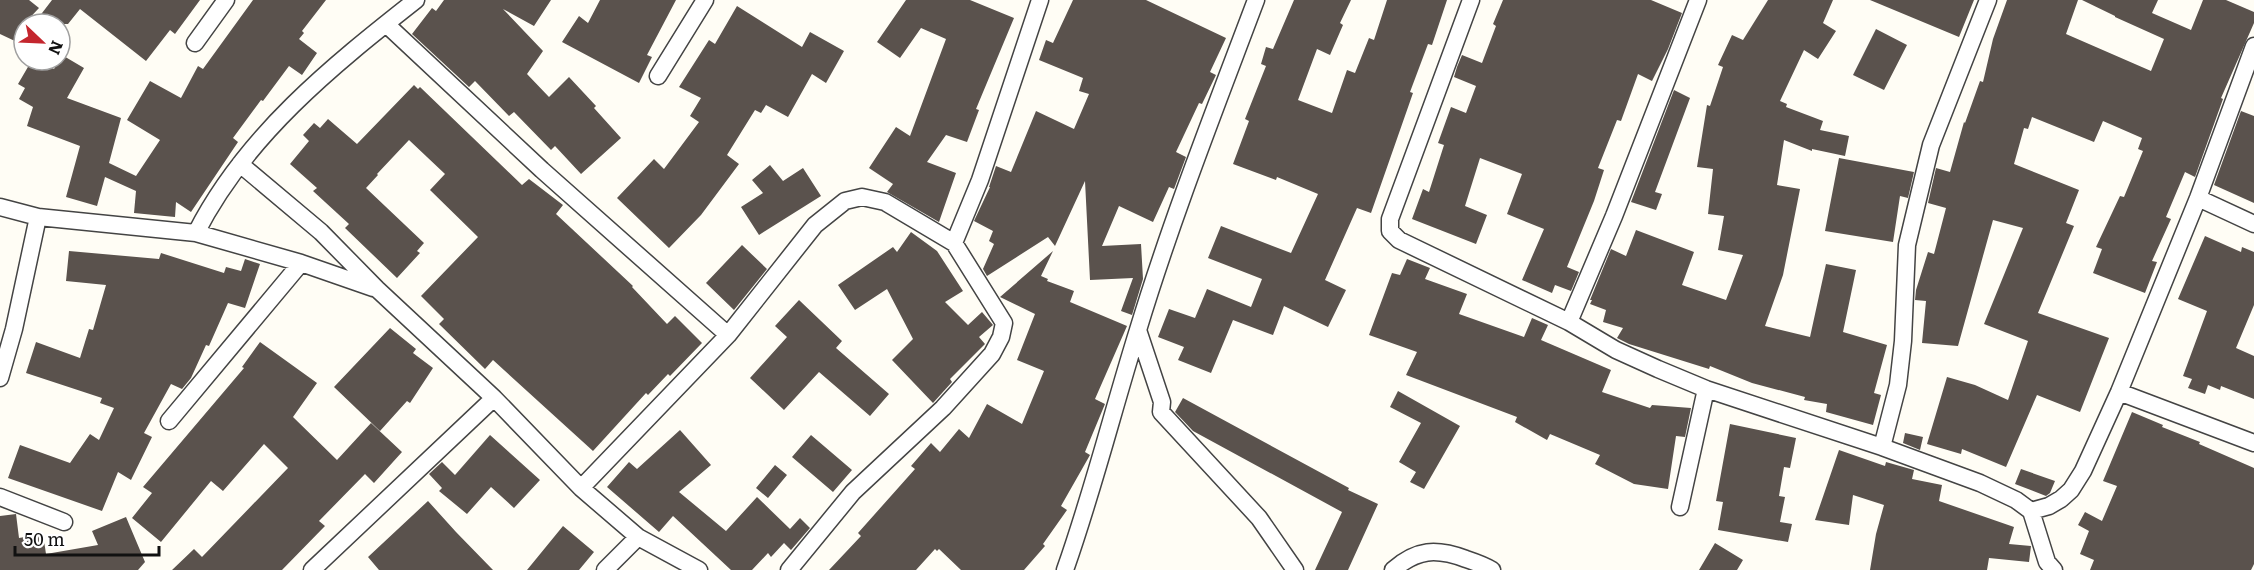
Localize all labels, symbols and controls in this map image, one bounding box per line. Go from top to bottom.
north arrow [12,12,72,72]
text: N [43,37,70,59]
scale bar [15,519,159,557]
text: 50 m [24,525,65,552]

